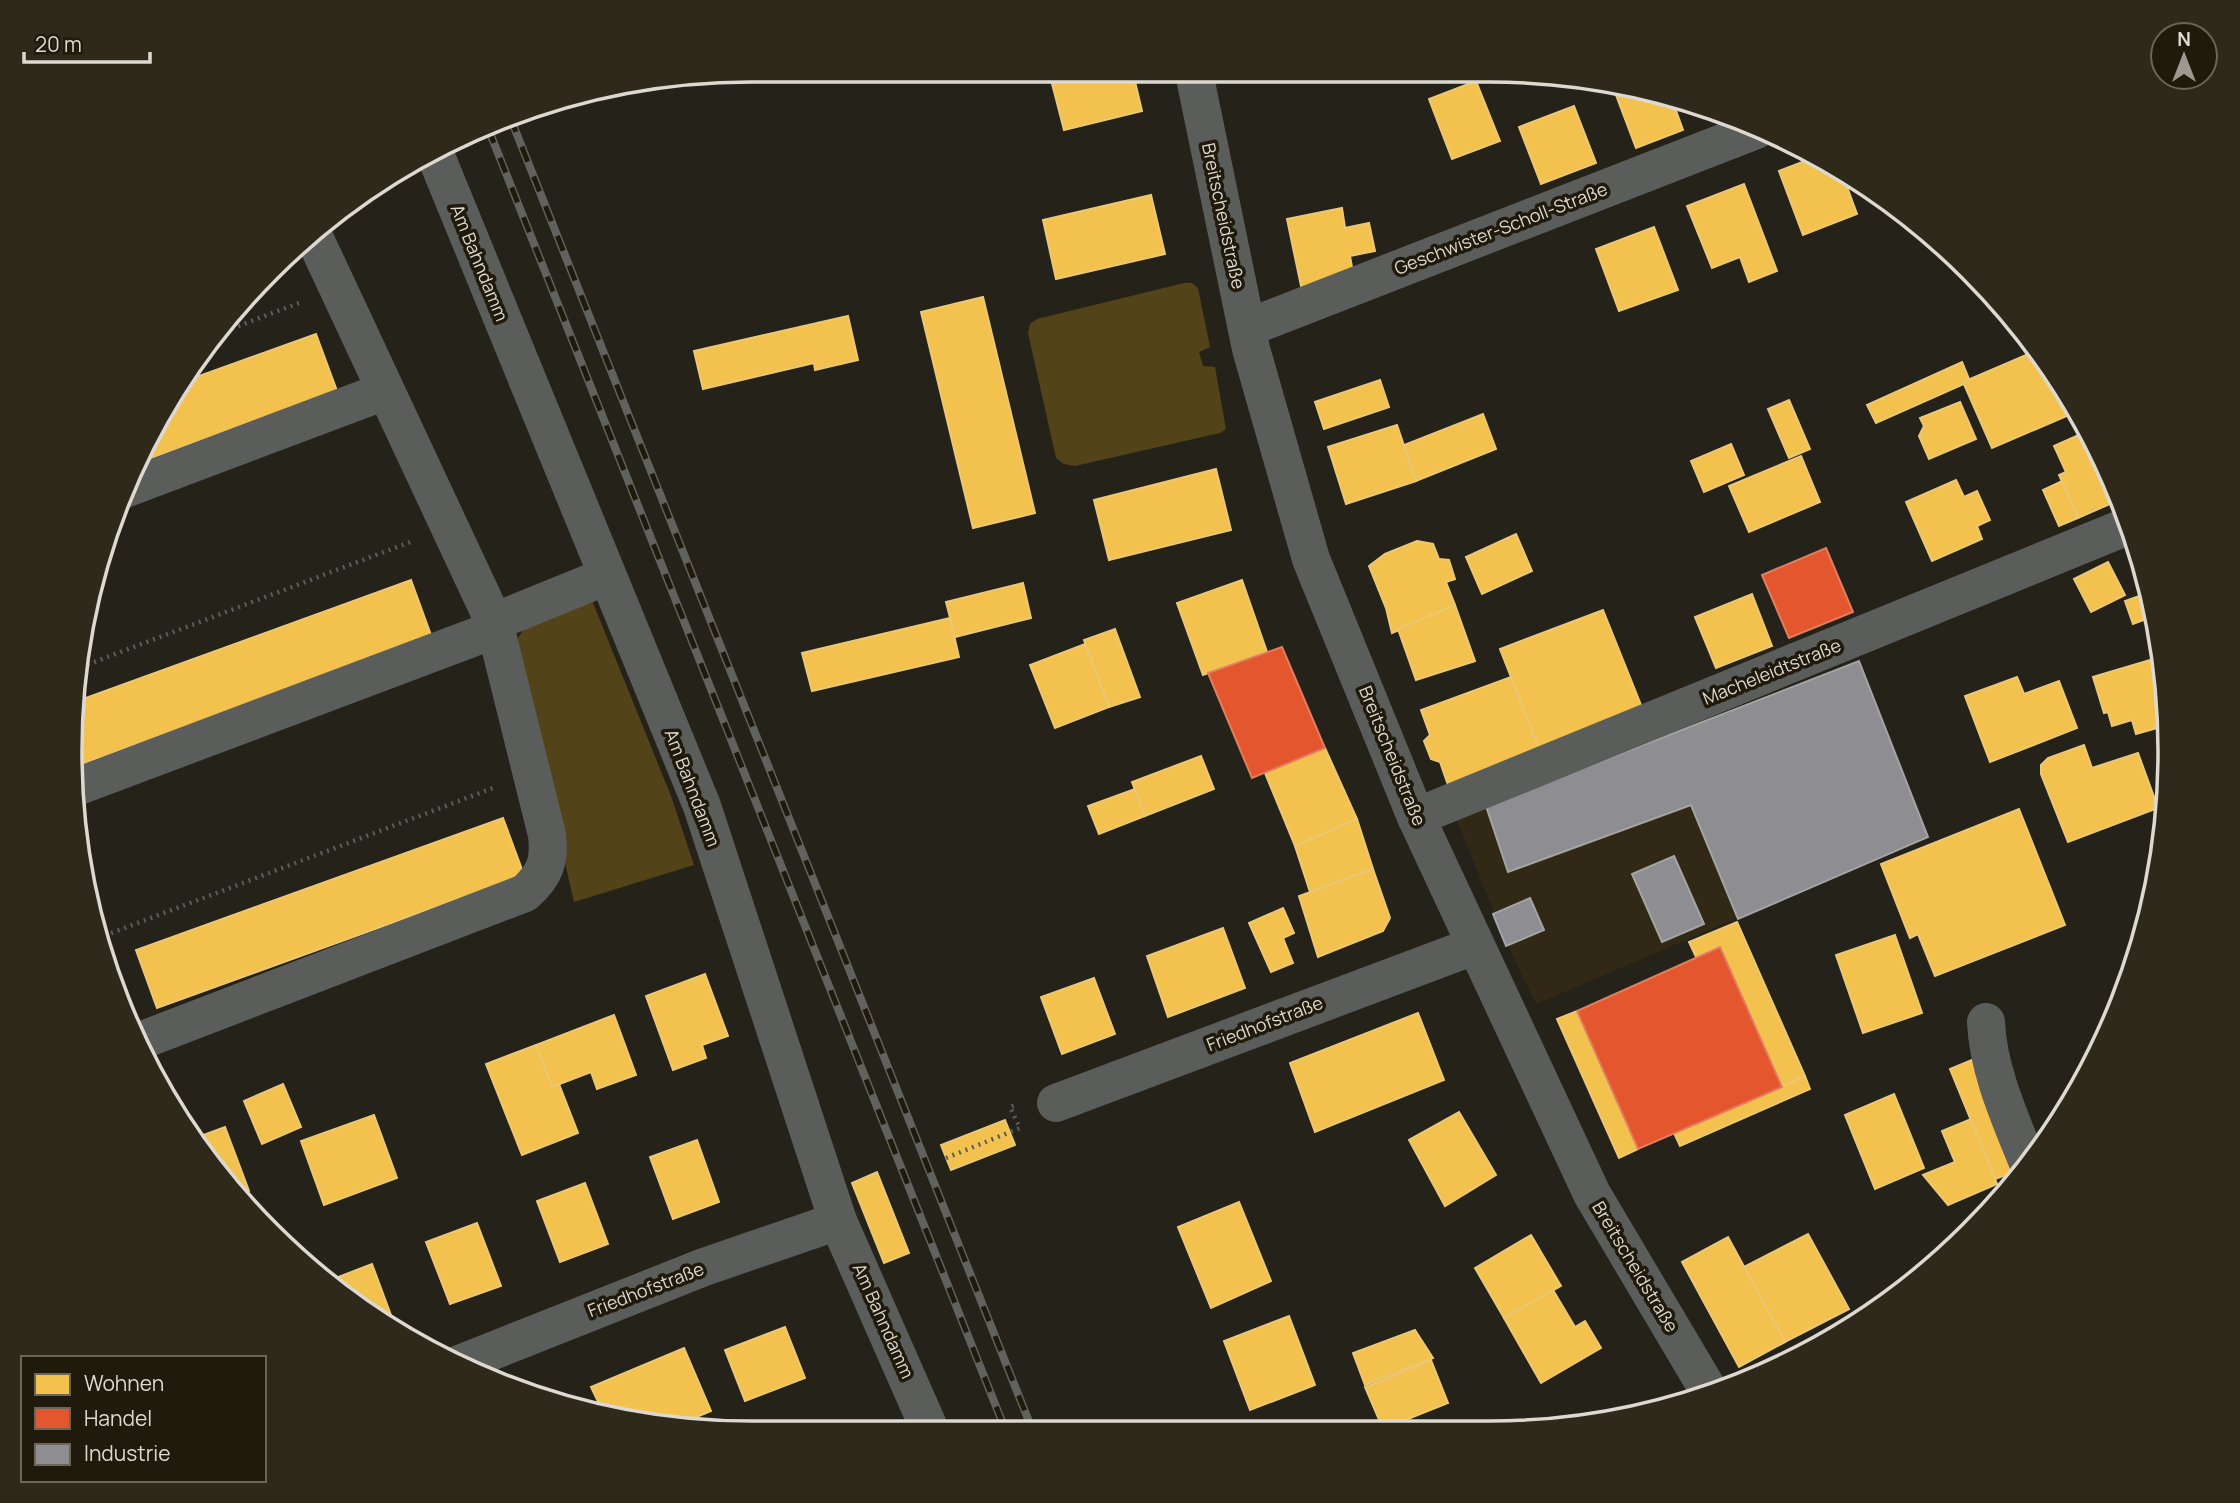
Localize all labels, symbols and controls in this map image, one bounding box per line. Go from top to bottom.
scale bar [24,21,150,65]
north arrow [2149,21,2219,91]
text: N [2177,26,2191,52]
text: 20 m [35,30,82,58]
street label: Breitscheidstraße [1197,140,1251,291]
street label: Geschwister-Scholl-Straße [1391,176,1611,280]
street label: Am Bahndamm [446,201,514,325]
street label: Macheleidtstraße [1699,632,1844,710]
street label: Breitscheidstraße [1354,682,1432,829]
street label: Am Bahndamm [660,726,726,850]
street label: Friedhofstraße [1203,990,1326,1056]
street label: Breitscheidstraße [1587,1197,1684,1336]
street label: Friedhofstraße [584,1256,707,1322]
street label: Am Bahndamm [848,1259,920,1382]
legend [21,1356,266,1482]
text: Wohnen [84,1369,164,1397]
text: Handel [84,1404,152,1432]
text: Industrie [84,1439,170,1467]

